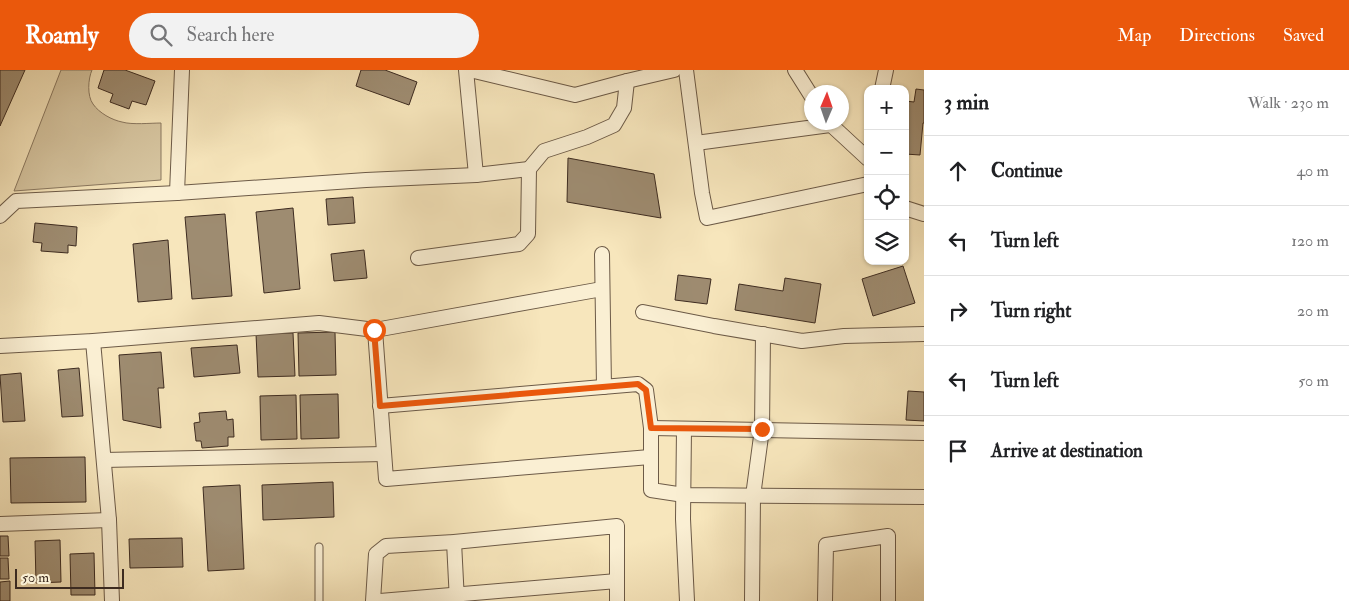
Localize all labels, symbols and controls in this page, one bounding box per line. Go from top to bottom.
search box [129,13,479,58]
text: Roamly [25,20,99,51]
icon: search [147,21,175,49]
text: Search here [187,23,274,47]
text: Map [1118,24,1151,47]
text: Directions [1179,24,1255,47]
text: Saved [1283,24,1324,47]
north arrow [804,85,849,130]
map controls [864,85,909,265]
button: + [864,85,909,130]
text: 3 min [944,89,989,116]
text: Walk · 230 m [1248,93,1329,113]
button: − [864,130,909,175]
icon: ahead [944,157,972,185]
text: Continue [991,159,1062,183]
text: 40 m [1296,161,1329,181]
button: locate [864,175,909,220]
button: layers [864,220,909,265]
icon: left [944,227,972,255]
text: Turn left [991,229,1059,253]
text: 120 m [1291,231,1329,251]
icon: right [944,297,972,325]
text: Turn right [991,299,1071,323]
text: 20 m [1297,301,1329,321]
route start [363,319,386,342]
icon: left [944,367,972,395]
text: Turn left [991,369,1059,393]
text: 50 m [1298,371,1329,391]
route end [751,418,774,441]
icon: arrive [944,437,972,465]
text: Arrive at destination [991,439,1143,463]
scale bar [15,566,124,589]
text: 50 m [22,569,49,586]

